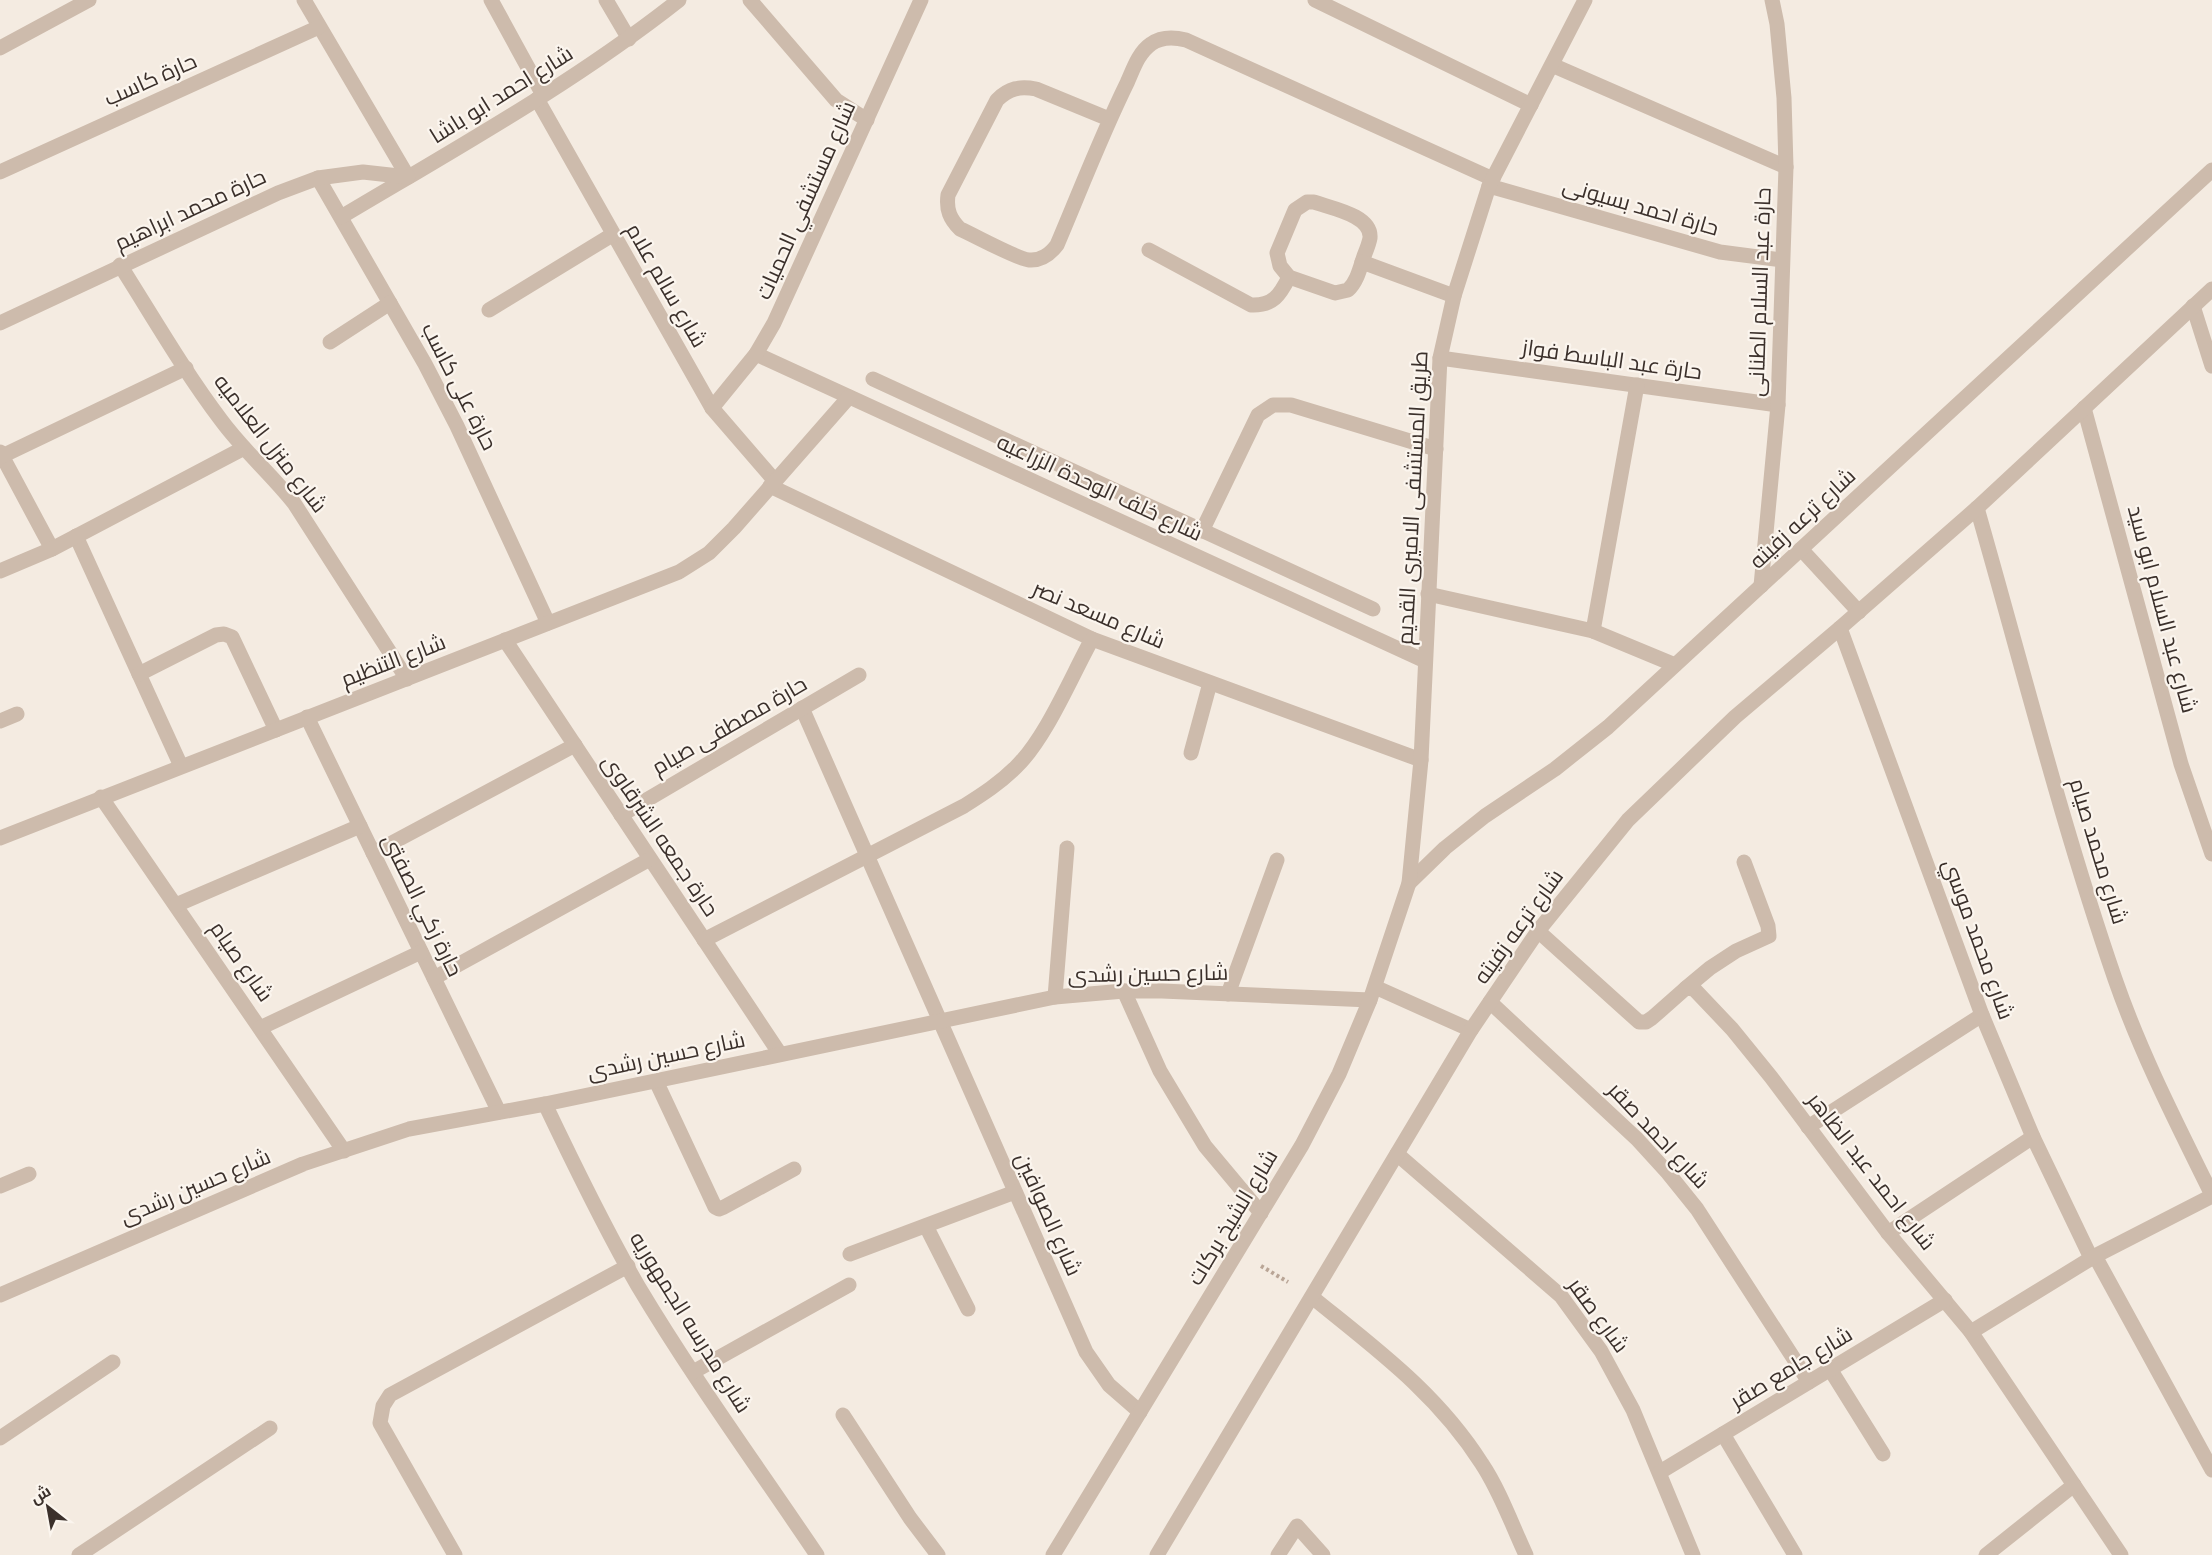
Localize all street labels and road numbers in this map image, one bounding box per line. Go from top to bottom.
street label: شارع احمد ابو باشا [424,39,578,150]
street label: حارة كاسب [99,46,200,111]
street label: شارع مستشفي الحميات [749,96,864,305]
street label: حارة محمد ابراهيم [110,162,271,258]
street label: حارة احمد بسيونى [1560,170,1722,242]
street label: حارة عبد السلام الطنانى [1741,187,1779,397]
street label: شارع سالم علام [618,218,714,353]
street label: حارة على كاسب [416,317,504,455]
street label: حارة عبد الباسط فواز [1518,332,1704,385]
street label: طريق المستشفى الاميرى القديم [1390,350,1436,646]
street label: شارع منزل العلاميه [207,368,334,519]
street label: شارع خلف الوحدة الزراعيه [992,427,1207,548]
street label: شارع ترعه زفيته [1743,462,1862,575]
street label: شارع عبد السلام ابو سيد [2120,502,2204,716]
street label: شارع مسعد نصر [1026,573,1170,655]
street label: شارع التنظيم [337,627,450,695]
street label: حارة مصطفى صيام [646,669,813,783]
street label: حارة جمعه الشرقاوى [597,749,726,921]
street label: شارع محمد صيام [2062,775,2134,928]
street label: حارة زكي الصفتى [374,829,470,982]
street label: شارع محمد موسي [1934,855,2021,1024]
street label: شارع ترعه زفيته [1467,863,1570,990]
street label: شارع صيام [202,915,280,1008]
street label: شارع حسين رشدى [1067,958,1229,989]
street label: شارع حسين رشدى [584,1025,748,1086]
street label: شارع احمد صقر [1600,1074,1716,1195]
street label: شارع احمد عبد الظاهر [1800,1085,1942,1256]
street label: شارع حسين رشدى [115,1142,275,1231]
street label: شارع الشيخ بركات [1180,1144,1284,1291]
street label: شارع الصوافين [1008,1148,1089,1280]
street label: شارع مدرسه الجمهوريه [623,1226,758,1418]
street label: شارع صقر [1560,1270,1636,1359]
street label: شارع جامع صقر [1723,1320,1858,1416]

